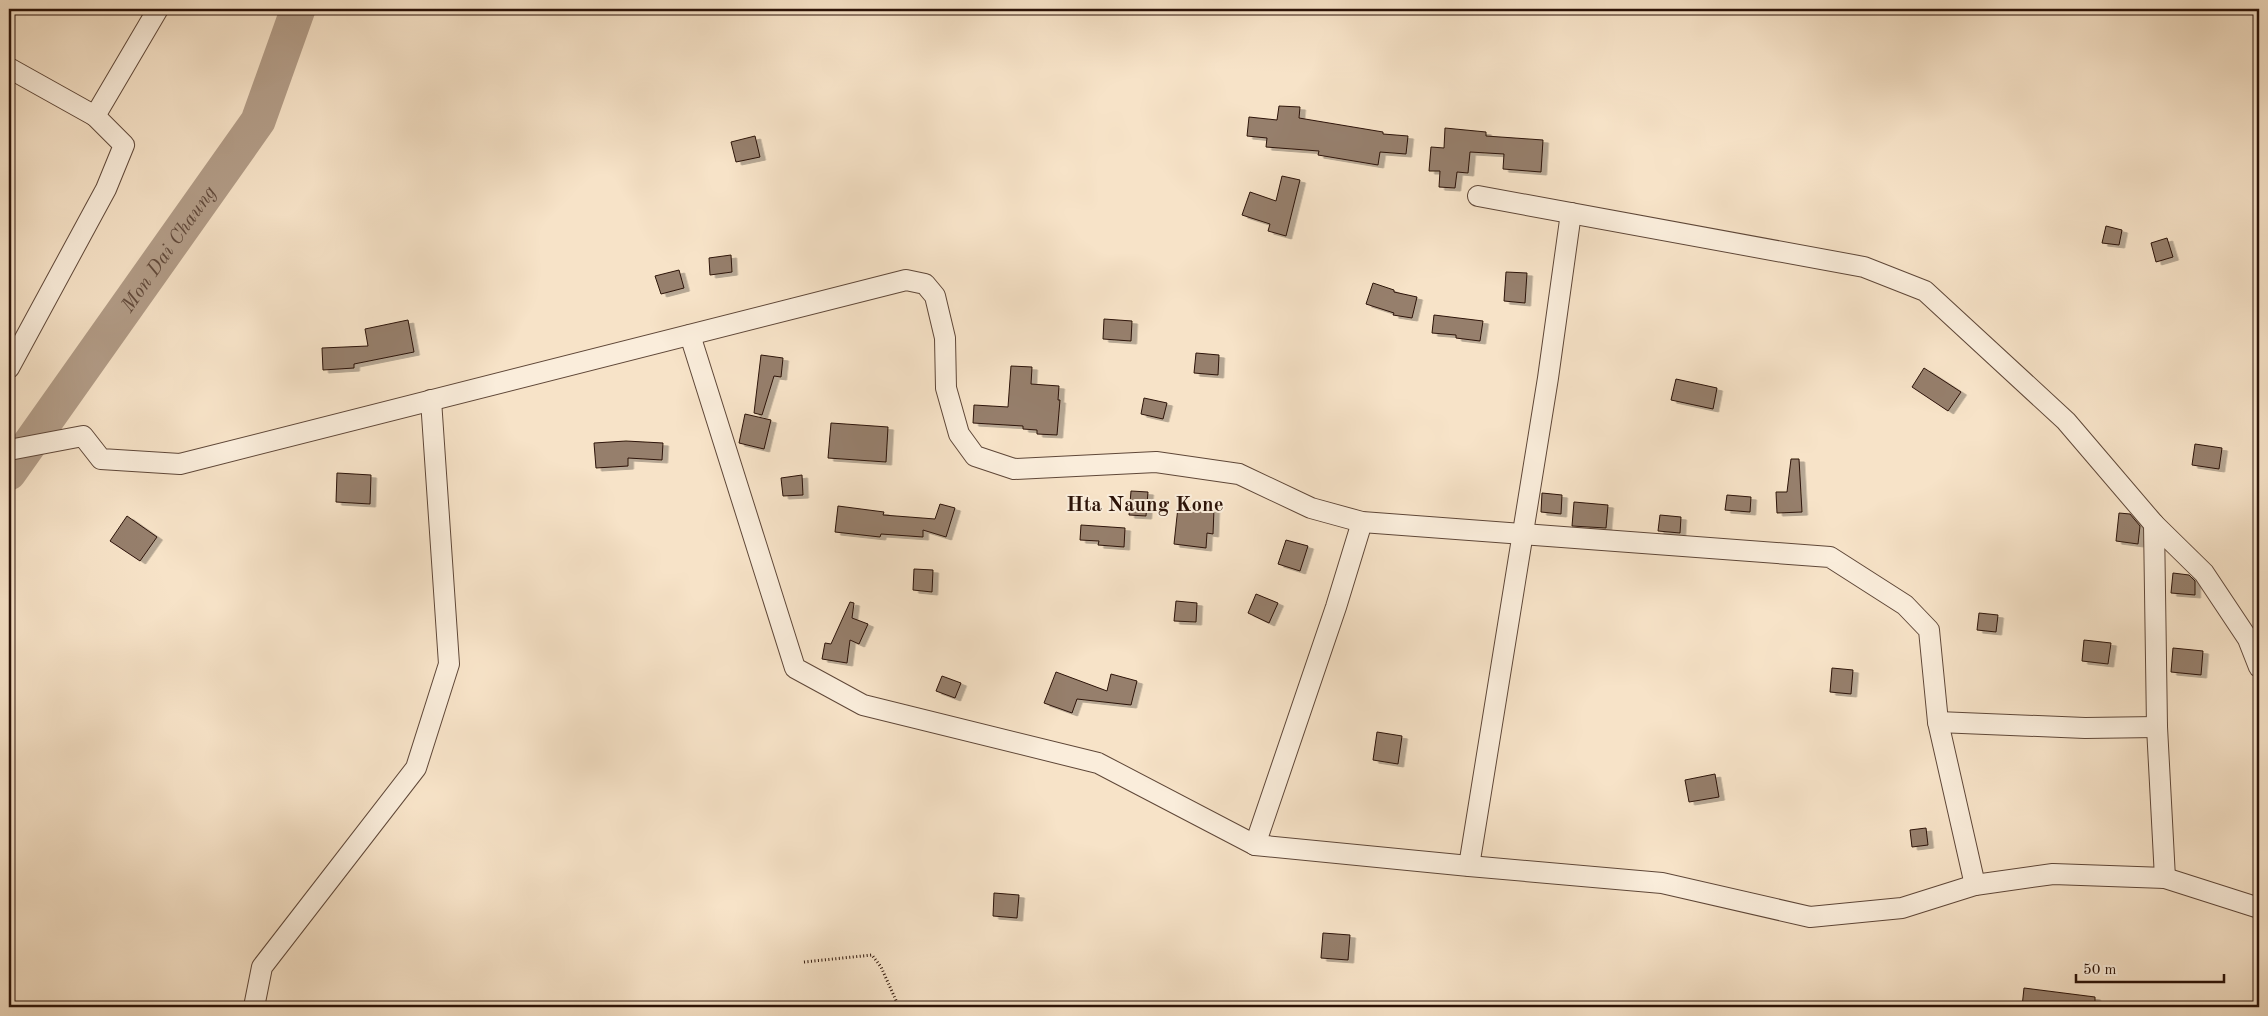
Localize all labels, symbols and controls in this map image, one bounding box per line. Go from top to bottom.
water label: Mon Dai Chaung [118,183,221,317]
district label: Hta Naung Kone [1066,495,1224,516]
scale bar [2076,951,2223,983]
text: 50 m [2083,963,2117,978]

